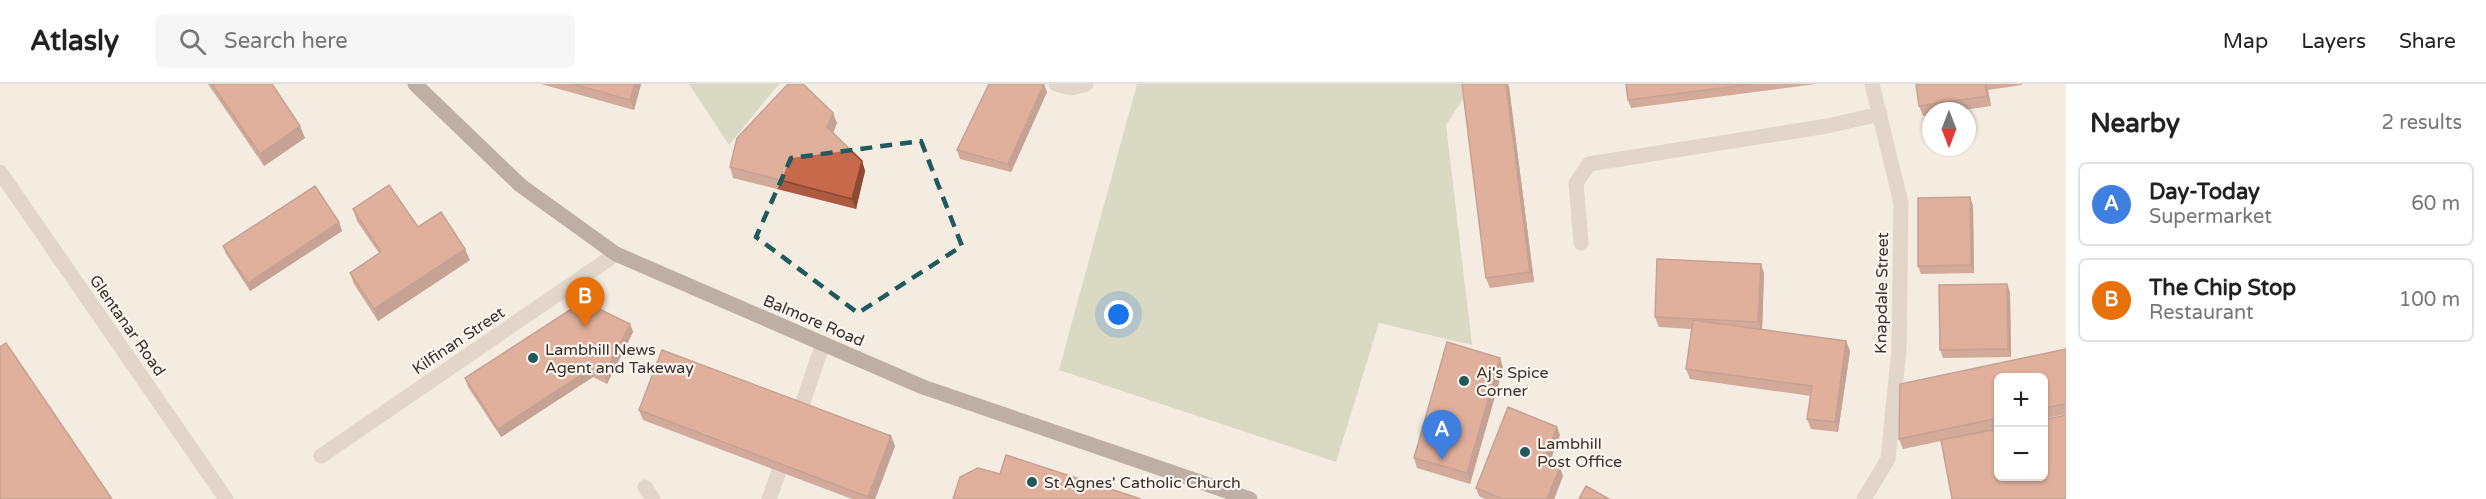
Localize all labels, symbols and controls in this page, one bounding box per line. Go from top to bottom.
search box [155,14,575,68]
text: Atlasly [30,24,119,58]
icon: search [176,25,209,58]
text: Search here [224,28,348,54]
text: Map [2223,29,2268,54]
text: Layers [2301,29,2366,54]
text: Share [2399,29,2456,54]
north arrow [1922,102,1976,156]
text: Nearby [2090,108,2180,139]
text: 2 results [2382,111,2462,135]
text: Day-Today [2149,179,2260,205]
text: A [2104,192,2119,216]
text: 60 m [2411,192,2460,216]
text: Supermarket [2149,205,2272,229]
street label: Knapdale Street [1871,232,1893,354]
street label: Glentanar Road [85,271,170,380]
text: The Chip Stop [2149,275,2296,301]
pin: B [566,278,604,327]
text: B [2105,288,2118,312]
text: 100 m [2399,288,2460,312]
street label: Balmore Road [760,291,867,351]
your location [1104,300,1133,329]
text: Restaurant [2149,301,2254,325]
street label: Kilfinan Street [409,303,509,379]
place label: Lambhill News Agent and Takeway [545,340,694,378]
marker: Lambhill News Agent and Takeway [526,351,540,365]
place label: Aj's Spice Corner [1476,363,1549,401]
map controls [1994,373,2048,481]
button: + [1994,373,2048,427]
marker: Aj's Spice Corner [1457,374,1471,388]
pin: A [1422,410,1462,460]
button: − [1994,427,2048,481]
place label: Lambhill Post Office [1537,434,1622,472]
marker: Lambhill Post Office [1518,445,1532,459]
place label: St Agnes' Catholic Church [1044,473,1241,493]
marker: St Agnes' Catholic Church [1025,475,1039,489]

